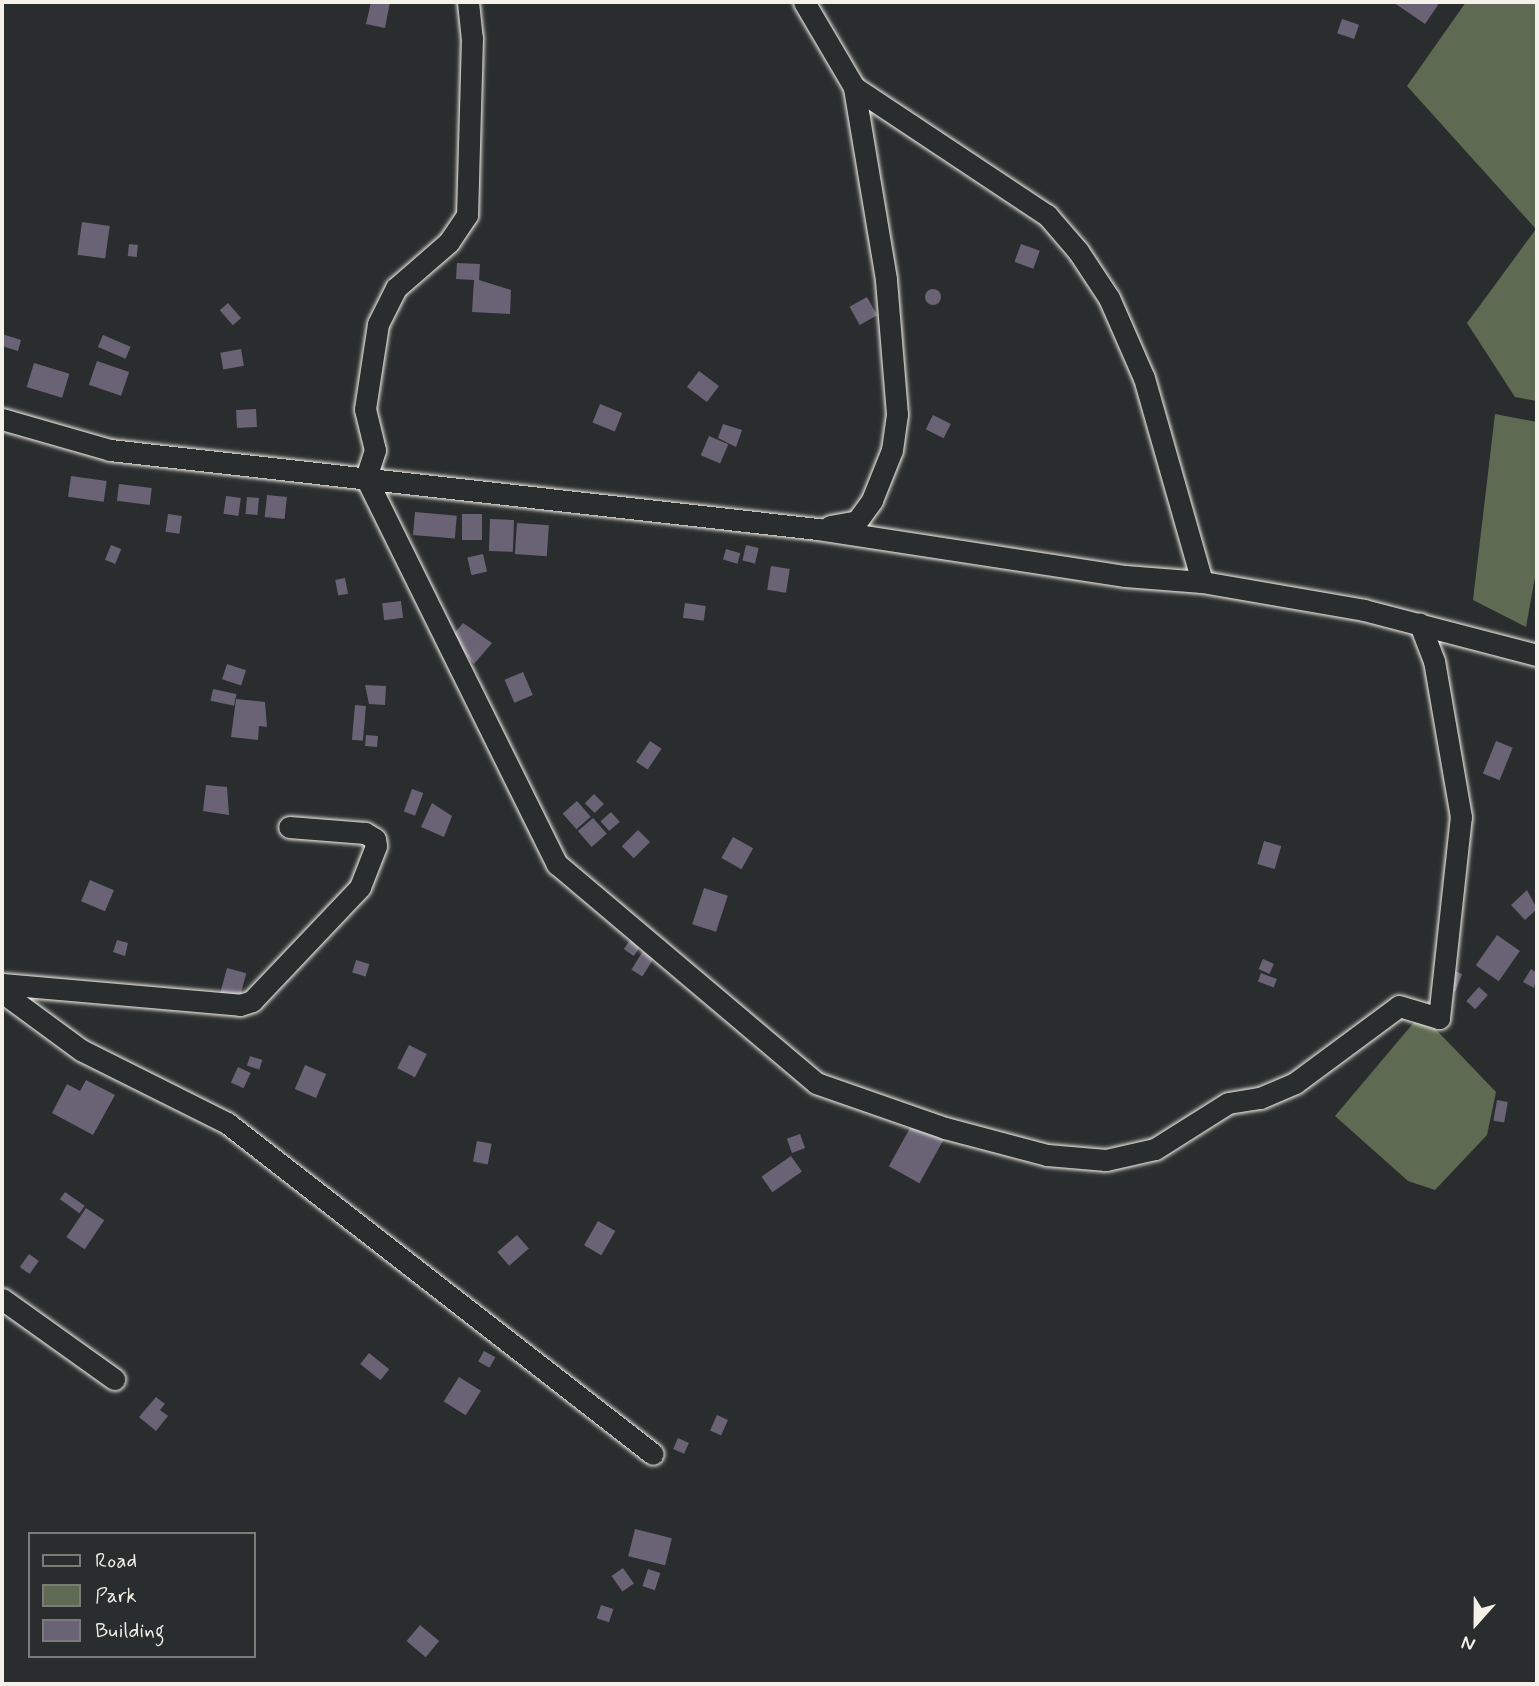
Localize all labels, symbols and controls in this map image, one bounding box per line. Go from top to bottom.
legend [28,1532,256,1658]
text: Road [95,1547,137,1575]
text: Park [95,1582,137,1610]
north arrow [1441,1588,1511,1658]
text: Building [95,1617,165,1645]
text: N [1458,1629,1479,1657]

